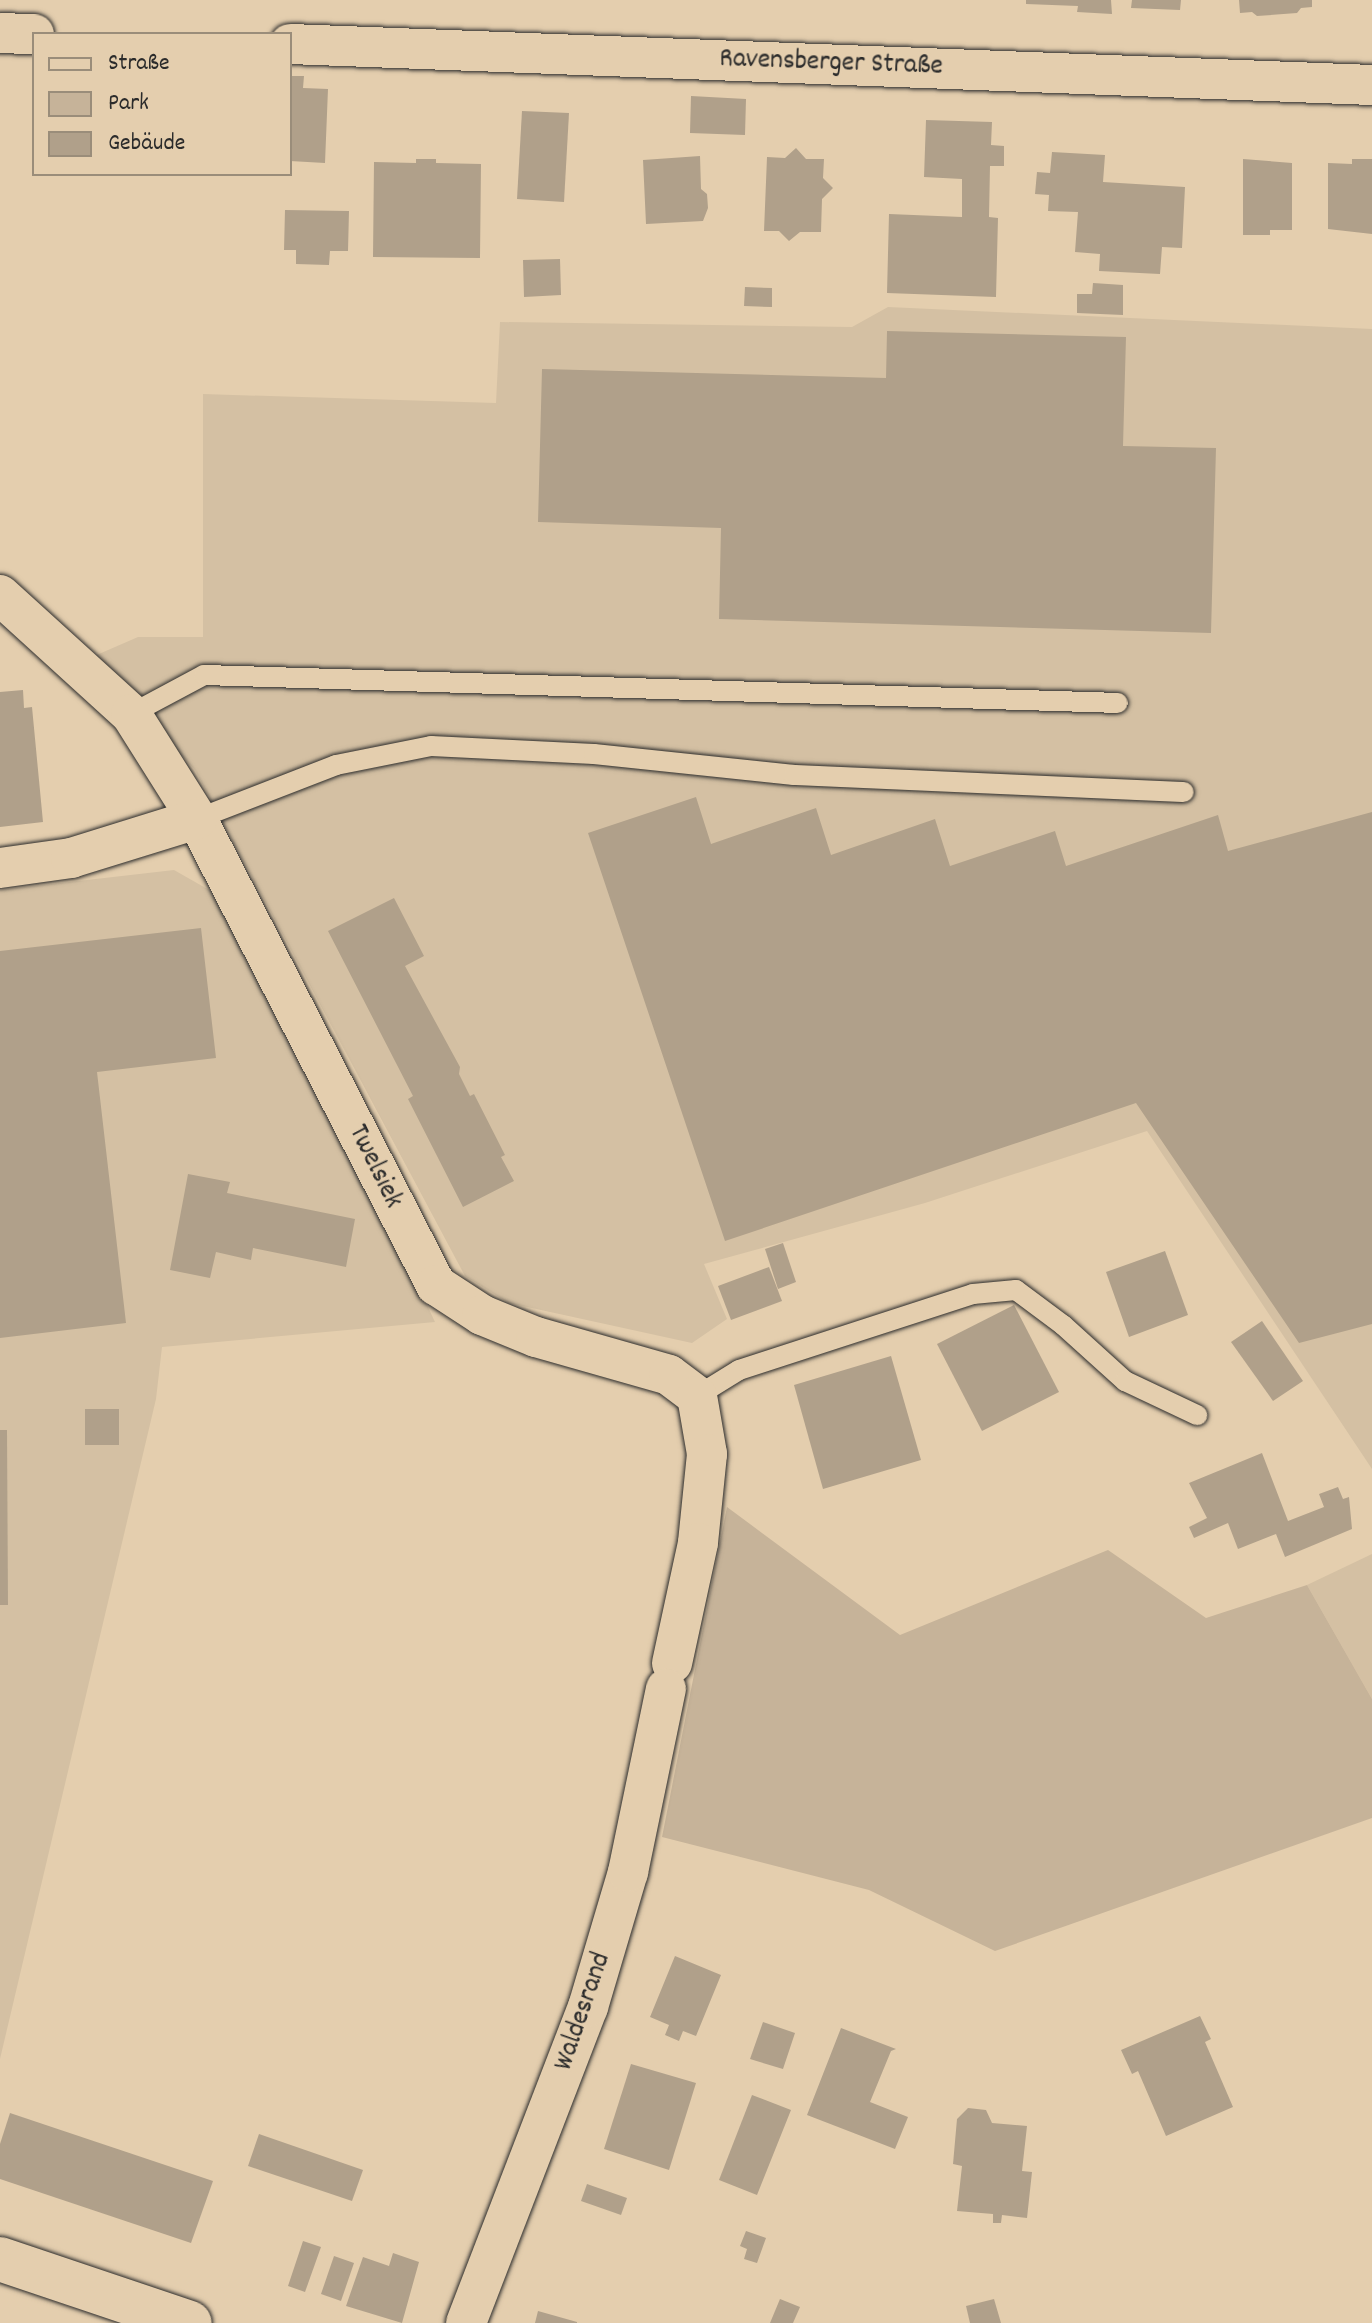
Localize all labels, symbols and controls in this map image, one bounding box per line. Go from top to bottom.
legend [32,32,292,176]
street label: Ravensberger Straße [719,43,943,85]
text: Straße [108,47,170,81]
text: Park [108,87,149,121]
text: Gebäude [108,127,185,161]
street label: Twelsiek [339,1120,409,1214]
street label: Waldesrand [548,1949,620,2075]

